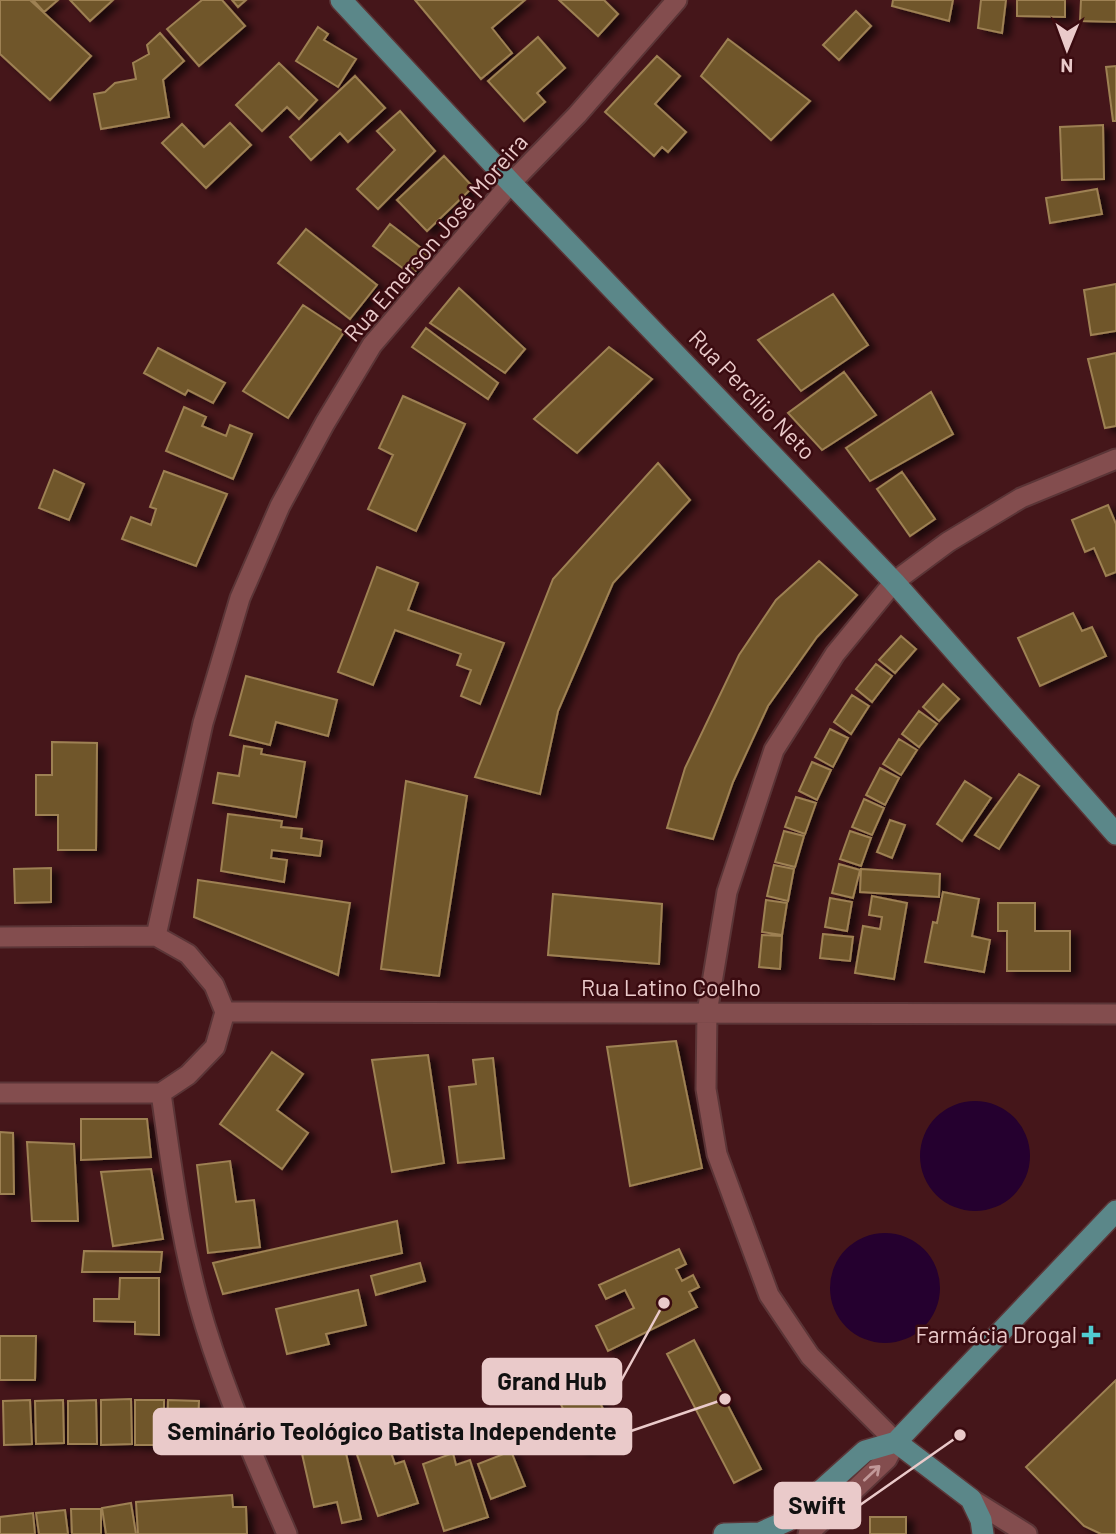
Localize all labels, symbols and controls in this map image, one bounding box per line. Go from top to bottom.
north arrow [1032,14,1102,84]
text: N [1060,55,1073,78]
street label: Rua Emerson José Moreira [337,128,533,347]
street label: Rua Percílio Neto [684,324,822,465]
street label: Rua Latino Coelho [581,973,761,1001]
place label: Farmácia Drogal [915,1320,1077,1348]
marker: Farmácia Drogal [1083,1327,1099,1343]
callout: Grand Hub [483,1359,621,1404]
text: Grand Hub [497,1366,607,1395]
callout: Seminário Teológico Batista Independente [154,1409,631,1454]
text: Seminário Teológico Batista Independente [167,1416,617,1445]
one-way arrow [863,1465,881,1481]
callout: Swift [775,1483,860,1528]
text: Swift [788,1490,846,1519]

